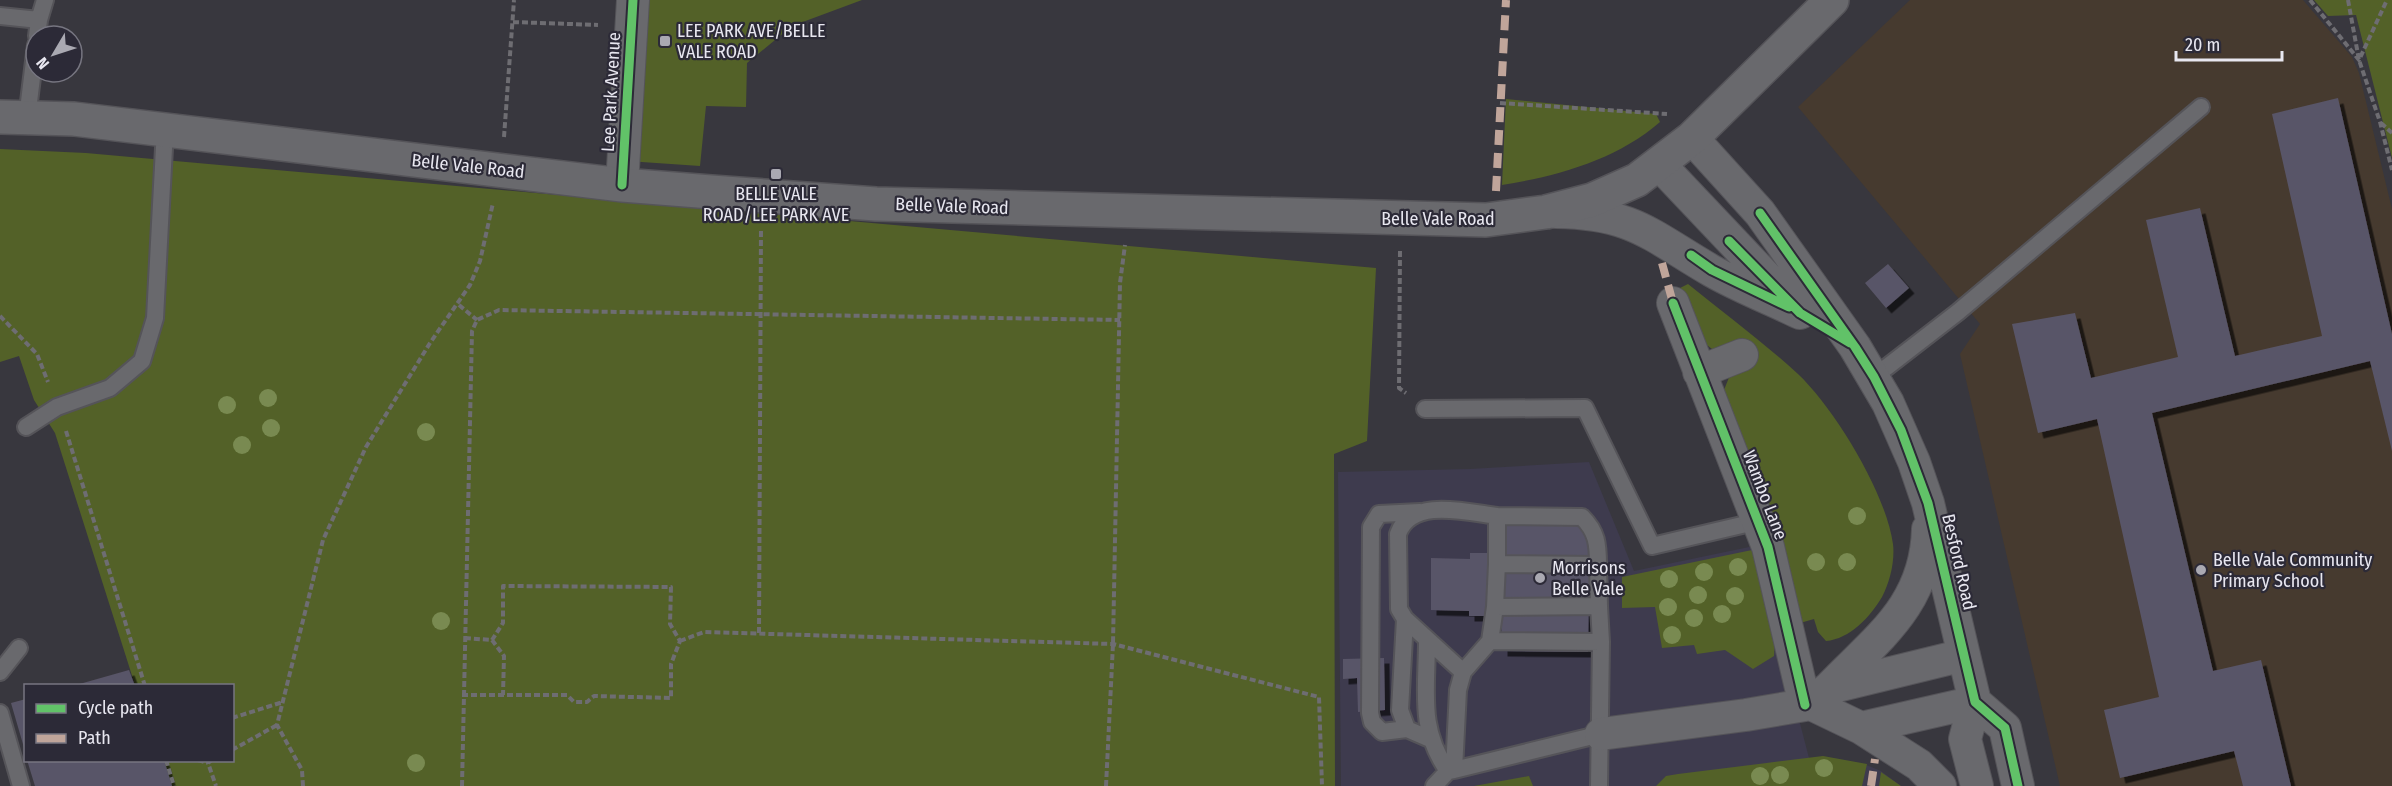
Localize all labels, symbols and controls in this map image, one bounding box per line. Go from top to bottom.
place label: LEE PARK AVE/BELLE VALE ROAD [677,20,825,63]
north arrow [24,24,84,84]
scale bar [2176,24,2282,62]
street label: Lee Park Avenue [597,31,625,152]
marker: LEE PARK AVE/BELLE VALE ROAD [658,34,672,48]
text: 20 m [2185,34,2220,56]
text: N [32,53,53,73]
street label: Belle Vale Road [410,149,526,183]
marker: BELLE VALE ROAD/LEE PARK AVE [769,167,783,181]
place label: BELLE VALE ROAD/LEE PARK AVE [703,183,849,226]
street label: Belle Vale Road [895,193,1009,219]
street label: Belle Vale Road [1381,208,1495,230]
street label: Wambo Lane [1738,447,1792,543]
street label: Besford Road [1937,512,1981,612]
place label: Belle Vale Community Primary School [2213,549,2372,592]
place label: Morrisons Belle Vale [1552,557,1626,600]
marker: Belle Vale Community Primary School [2194,563,2208,577]
marker: Morrisons Belle Vale [1533,571,1547,585]
legend [24,684,234,762]
text: Cycle path [78,697,153,719]
text: Path [78,727,111,749]

